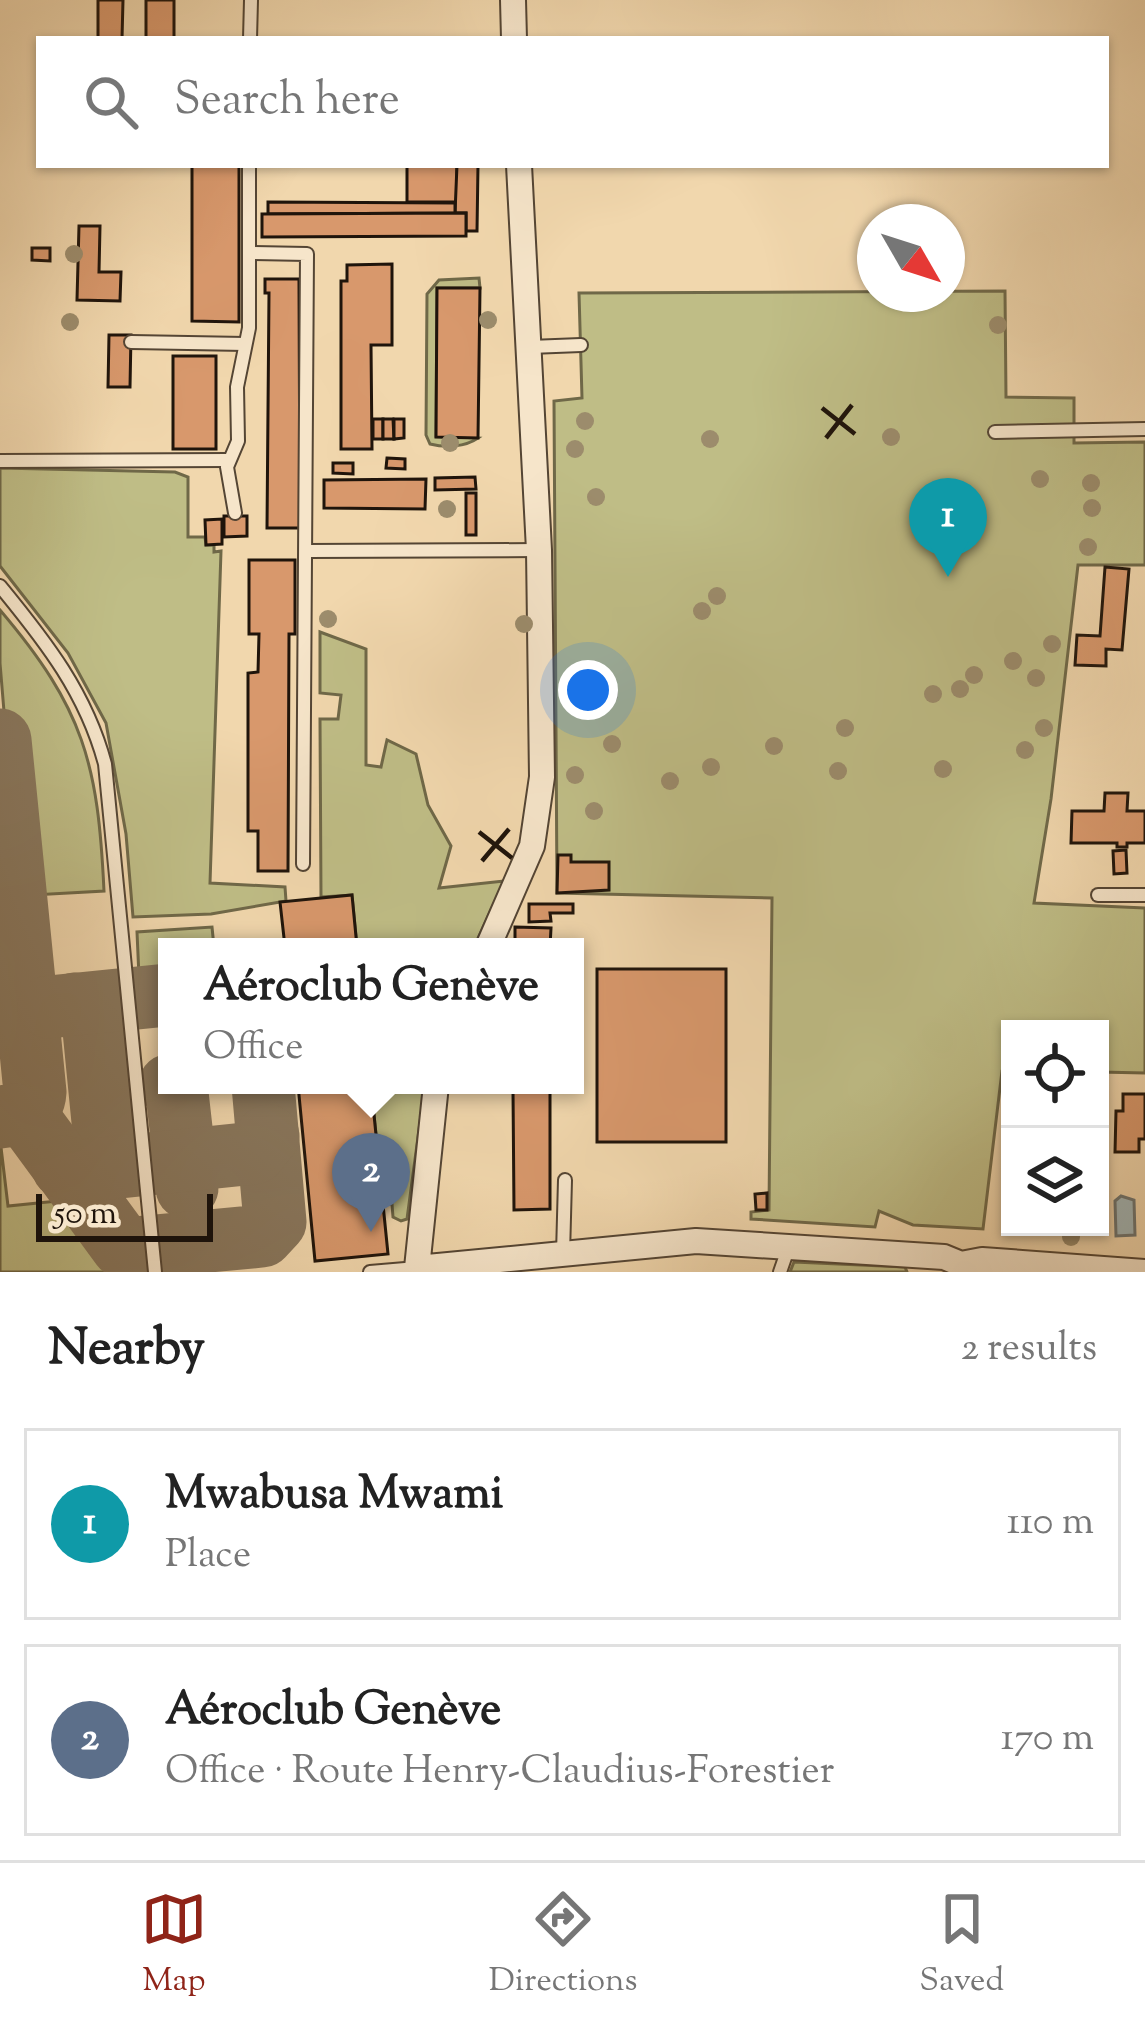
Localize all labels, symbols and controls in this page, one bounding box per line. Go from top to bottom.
search box [36,36,1109,168]
icon: search [78,69,144,135]
text: Search here [174,70,400,135]
north arrow [857,204,965,312]
pin: 1 [909,478,987,577]
your location [558,660,618,720]
popup [158,938,584,1094]
text: Aéroclub Genève [203,956,539,1021]
map controls [1001,1020,1109,1236]
button: locate [1001,1020,1109,1128]
text: Office [203,1021,303,1077]
button: layers [1001,1128,1109,1236]
pin: 2 [332,1133,410,1232]
scale bar [36,1188,213,1241]
text: 50 m [54,1191,117,1239]
text: Nearby [48,1314,205,1387]
text: 2 results [961,1322,1097,1378]
text: Mwabusa Mwami [165,1464,503,1529]
text: 1 [83,1496,97,1552]
text: 110 m [1007,1496,1094,1552]
text: Place [165,1529,251,1585]
text: Aéroclub Genève [165,1680,501,1745]
text: 2 [81,1712,99,1768]
text: 170 m [1001,1712,1094,1768]
text: Office · Route Henry-Claudius-Forestier [165,1745,834,1801]
tab: Map [141,1886,207,2006]
tab: Directions [489,1886,638,2006]
tab: Saved [919,1886,1004,2006]

